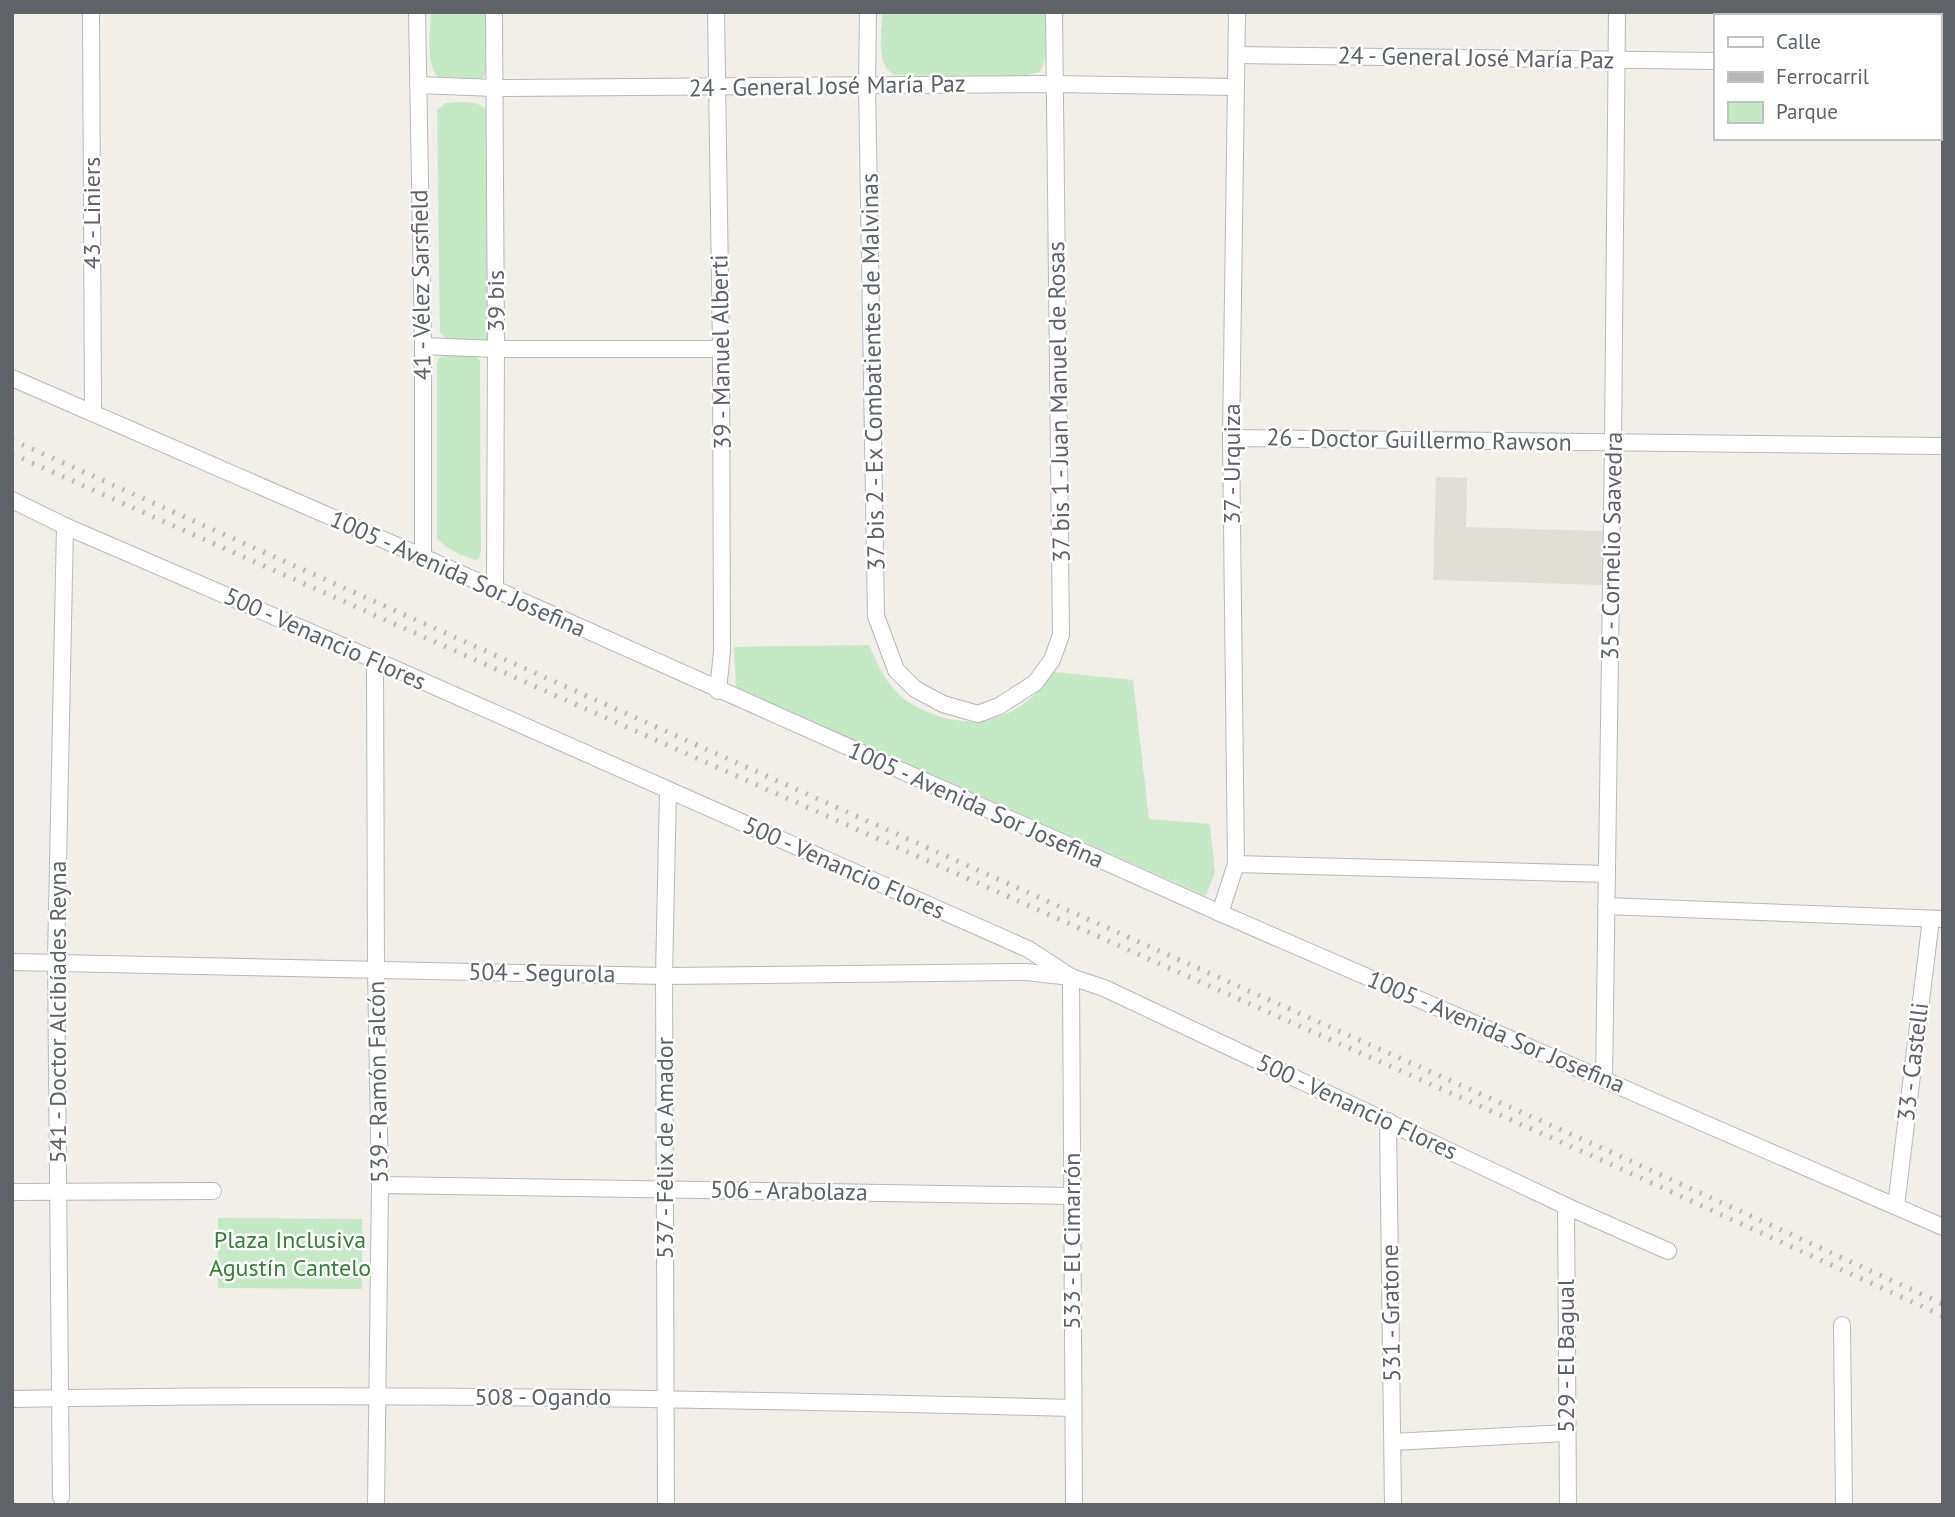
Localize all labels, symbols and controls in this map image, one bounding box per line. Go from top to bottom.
legend [1714,14,1941,140]
text: Calle [1776,28,1821,55]
street label: 24 - General José María Paz [1337,40,1615,75]
text: Ferrocarril [1776,63,1869,90]
street label: 24 - General José María Paz [688,68,966,103]
text: Parque [1776,98,1838,125]
street label: 43 - Liniers [76,157,107,269]
street label: 37 bis 2 - Ex Combatientes de Malvinas [854,173,891,571]
street label: 41 - Vélez Sarsfield [403,189,438,381]
street label: 37 bis 1 - Juan Manuel de Rosas [1040,241,1077,563]
street label: 39 - Manuel Alberti [703,254,738,450]
street label: 39 bis [480,270,511,332]
street label: 37 - Urquiza [1216,403,1247,525]
street label: 26 - Doctor Guillermo Rawson [1266,421,1572,458]
street label: 35 - Cornelio Saavedra [1594,431,1629,661]
street label: 1005 - Avenida Sor Josefina [325,503,591,644]
street label: 500 - Venancio Flores [219,580,431,697]
street label: 1005 - Avenida Sor Josefina [843,734,1109,875]
street label: 500 - Venancio Flores [738,809,950,926]
street label: 541 - Doctor Alcibíades Reyna [42,861,73,1164]
street label: 504 - Segurola [468,956,616,989]
street label: 1005 - Avenida Sor Josefina [1363,963,1630,1100]
street label: 539 - Ramón Falcón [360,981,395,1183]
street label: 33 - Castelli [1890,1001,1935,1123]
street label: 537 - Félix de Amador [649,1037,680,1259]
street label: 500 - Venancio Flores [1252,1046,1463,1167]
street label: 533 - El Cimarrón [1056,1153,1087,1329]
street label: 506 - Arabolaza [710,1174,868,1207]
park label: Plaza Inclusiva Agustín Cantelo [209,1224,371,1283]
street label: 531 - Gratone [1374,1244,1407,1382]
street label: 529 - El Bagual [1550,1279,1581,1433]
street label: 508 - Ogando [475,1381,611,1412]

